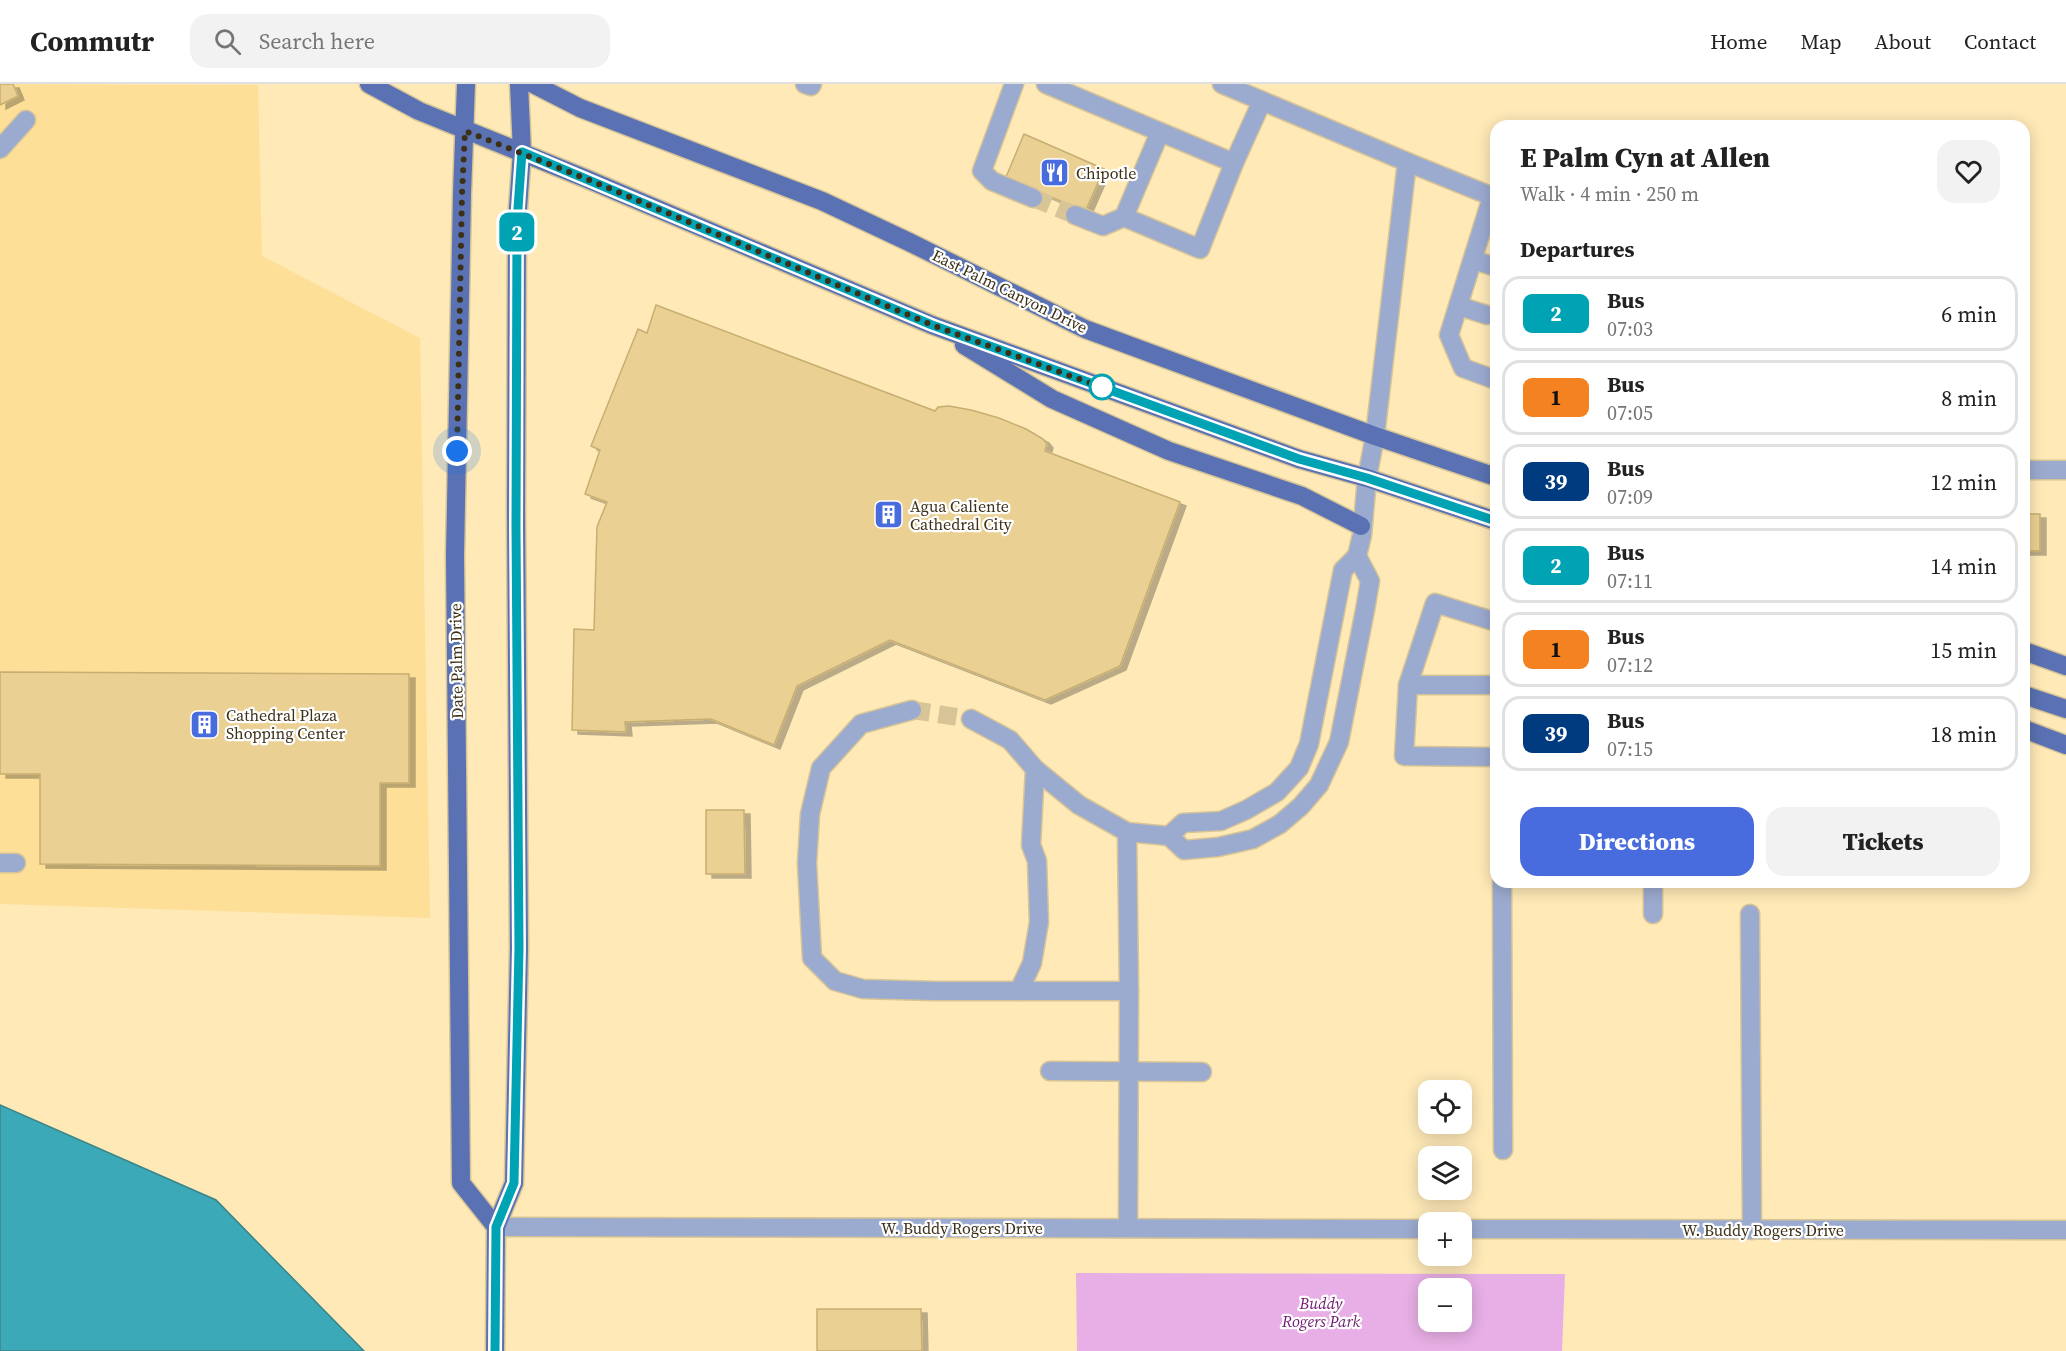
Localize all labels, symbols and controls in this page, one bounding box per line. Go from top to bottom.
search box [190,14,610,68]
text: Commutr [30,22,154,60]
icon: search [211,25,244,58]
text: Search here [259,26,375,56]
text: Home [1710,27,1768,56]
text: Map [1801,27,1842,56]
text: About [1875,27,1931,56]
text: Contact [1964,27,2036,56]
text: E Palm Cyn at Allen [1520,138,1770,176]
button: heart [1937,140,2000,203]
restaurant icon: Chipotle [1039,157,1071,189]
place label: Chipotle [1076,162,1136,184]
text: Walk · 4 min · 250 m [1520,180,1699,208]
line badge: 2 [498,212,536,252]
text: 2 [511,218,523,247]
text: Departures [1520,234,1634,264]
street label: East Palm Canyon Drive [929,244,1091,338]
text: Bus [1607,285,1644,315]
text: 2 [1550,299,1562,328]
text: 6 min [1941,299,1997,329]
text: 07:03 [1607,315,1653,343]
text: Bus [1607,369,1644,399]
unlabelled marker [1089,374,1115,400]
text: 1 [1550,383,1562,412]
text: 8 min [1941,383,1997,413]
text: 07:05 [1607,399,1653,427]
your location [442,436,472,466]
text: Bus [1607,453,1644,483]
text: 39 [1545,467,1567,496]
text: 12 min [1930,467,1997,497]
text: 07:09 [1607,483,1653,511]
place label: Agua Caliente Cathedral City [910,495,1013,535]
building icon: Agua Caliente Cathedral City [873,499,905,531]
text: Bus [1607,537,1644,567]
text: 2 [1550,551,1562,580]
text: 14 min [1930,551,1997,581]
text: 07:11 [1607,567,1653,595]
street label: Date Palm Drive [444,603,468,719]
text: Bus [1607,621,1644,651]
text: 1 [1550,635,1562,664]
text: 15 min [1930,635,1997,665]
text: 07:12 [1607,651,1653,679]
place label: Cathedral Plaza Shopping Center [226,704,345,744]
text: Bus [1607,705,1644,735]
building icon: Cathedral Plaza Shopping Center [189,708,221,740]
text: 39 [1545,719,1567,748]
text: 18 min [1930,719,1997,749]
text: 07:15 [1607,735,1653,763]
button: Directions [1520,807,1754,876]
button: Tickets [1766,807,2000,876]
map controls [1418,1080,1472,1332]
button: locate [1418,1080,1472,1134]
button: layers [1418,1146,1472,1200]
button: + [1418,1212,1472,1266]
street label: W. Buddy Rogers Drive [881,1217,1043,1239]
street label: W. Buddy Rogers Drive [1682,1219,1844,1241]
button: − [1418,1278,1472,1332]
park label: Buddy Rogers Park [1281,1292,1361,1332]

